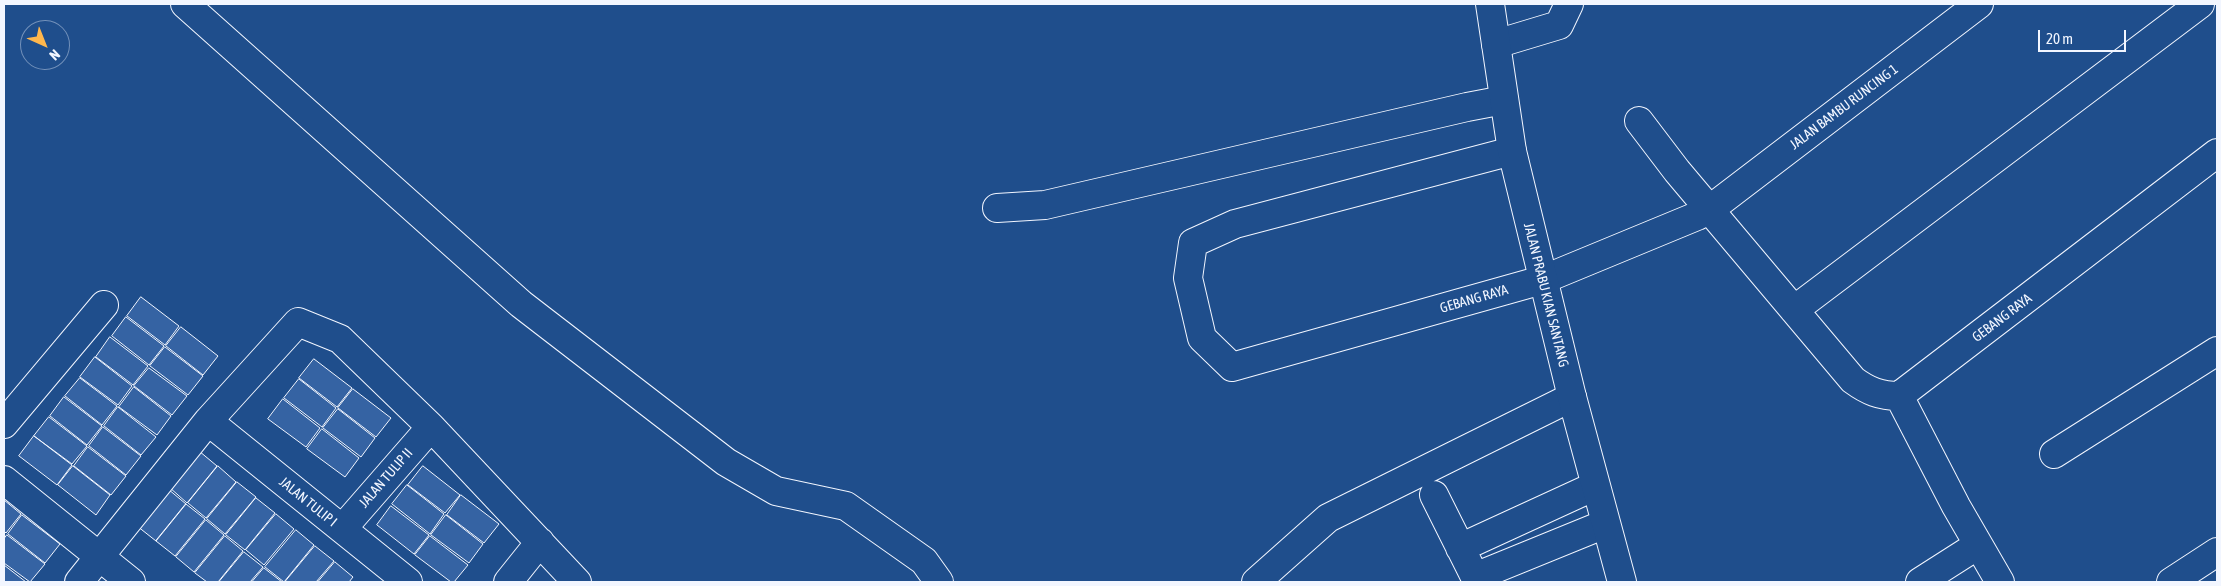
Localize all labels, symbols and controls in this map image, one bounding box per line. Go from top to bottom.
north arrow [20,20,70,70]
scale bar [2041,20,2128,52]
text: 20 m [2046,30,2073,47]
text: N [46,46,63,64]
street label: JALAN BAMBU RUNCING 1 [1787,61,1901,153]
street label: JALAN PRABU KIAN SANTANG [1520,221,1572,369]
street label: GEBANG RAYA [1438,281,1510,317]
street label: GEBANG RAYA [1969,290,2035,346]
street label: JALAN TULIP II [356,445,416,511]
street label: JALAN TULIP I [276,474,340,530]

